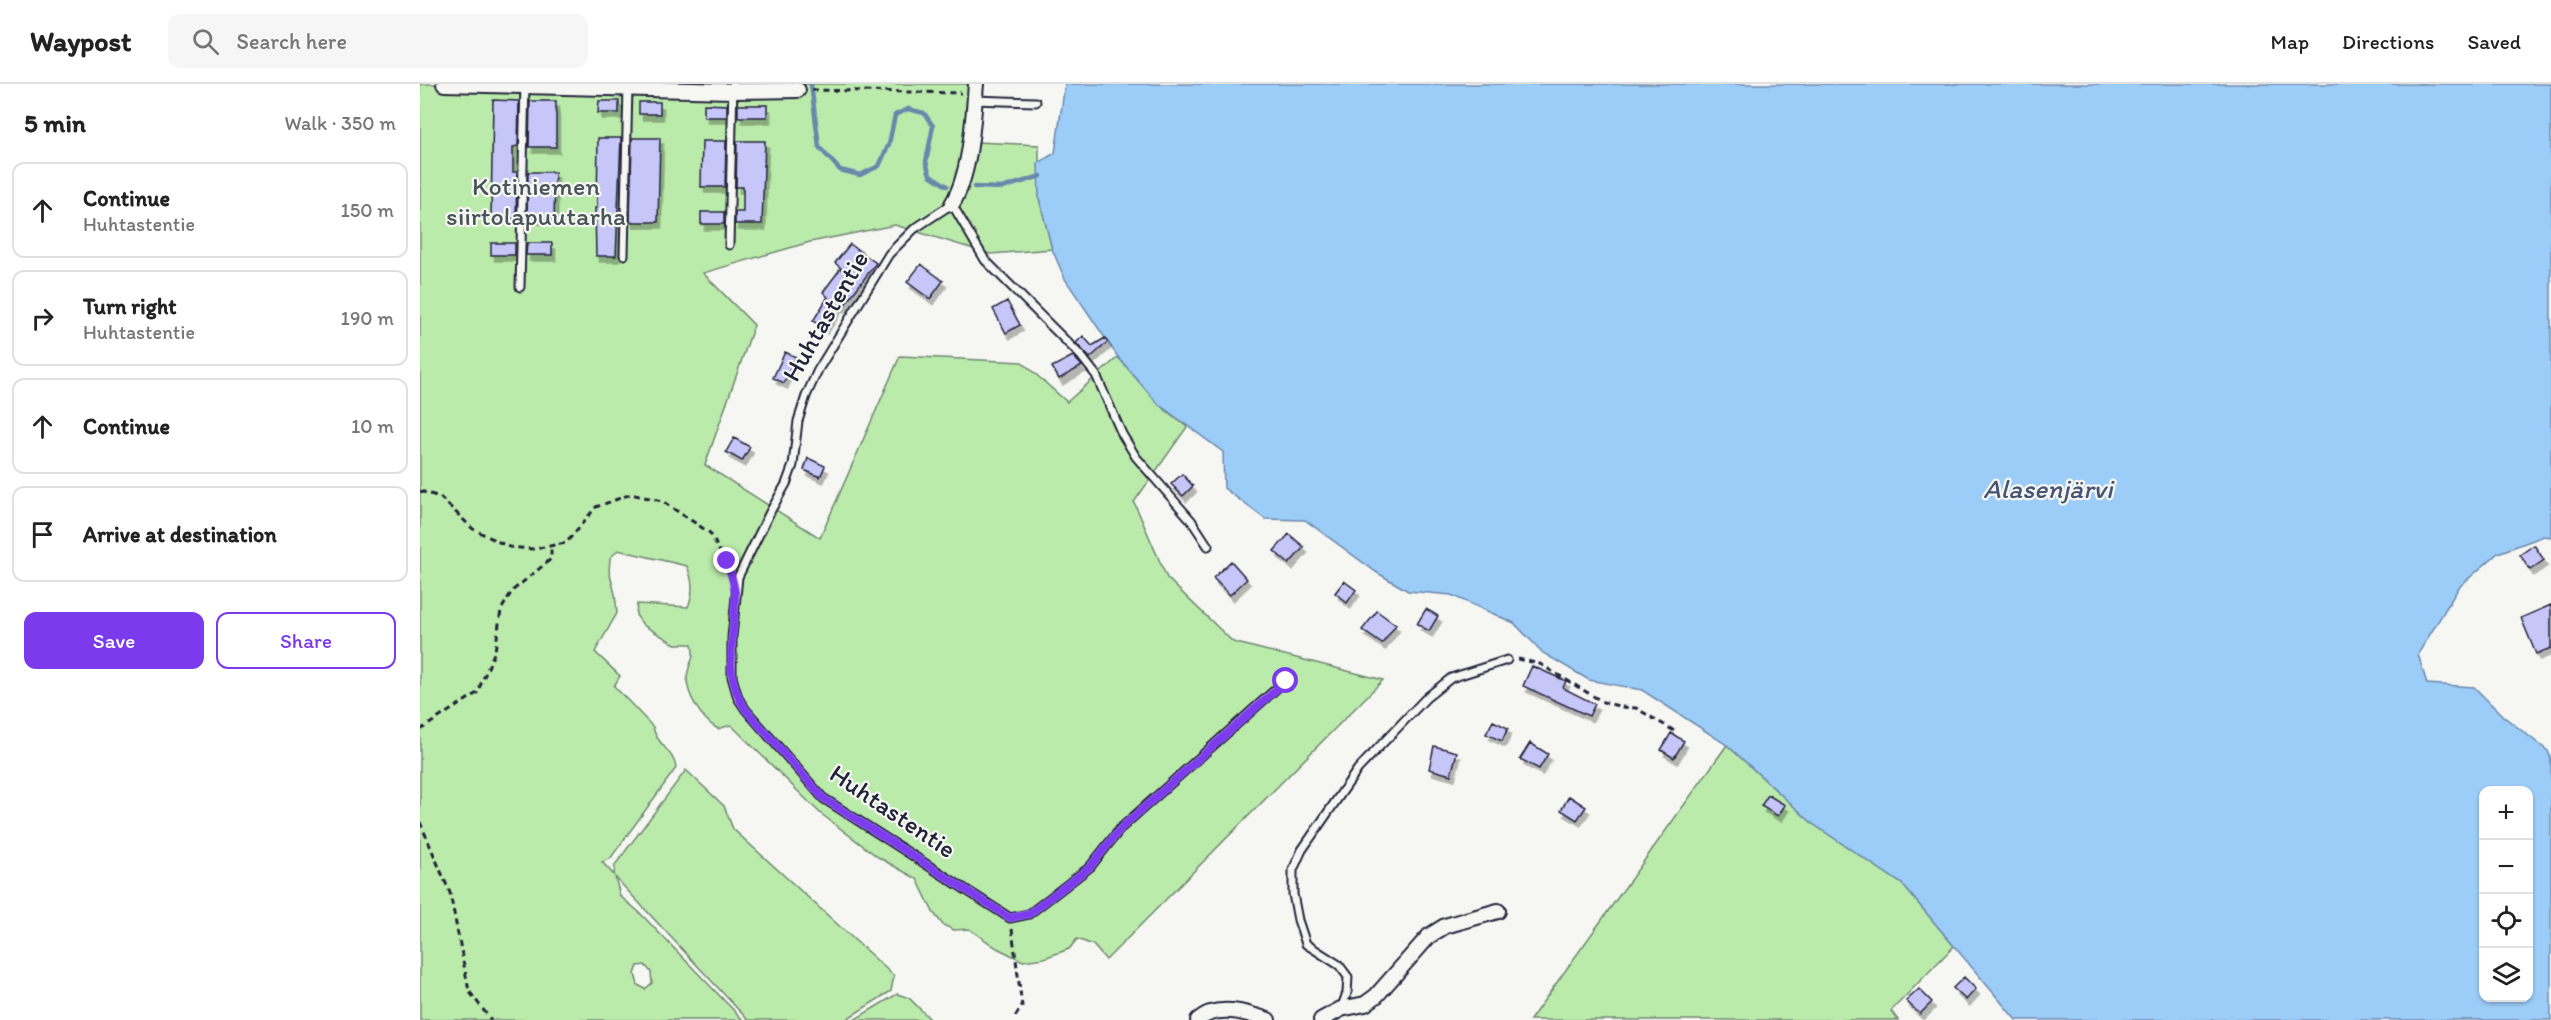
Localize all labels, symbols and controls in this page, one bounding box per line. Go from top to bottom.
search box [168,14,588,68]
text: Waypost [30,24,132,58]
icon: search [189,25,222,58]
text: Search here [237,28,347,55]
text: Map [2271,29,2309,54]
text: Directions [2342,29,2434,54]
text: Saved [2467,29,2521,54]
text: 5 min [24,107,86,139]
text: Walk · 350 m [285,111,396,135]
park label: Kotiniemen siirtolapuutarha [446,170,626,232]
text: Continue [83,185,170,212]
icon: ahead [26,194,59,227]
text: 150 m [341,198,394,222]
text: Huhtastentie [83,212,195,236]
street label: Huhtastentie [775,245,875,387]
text: Turn right [83,293,177,320]
icon: right [26,302,59,335]
text: 190 m [341,306,394,330]
text: Huhtastentie [83,320,195,344]
icon: ahead [26,410,59,443]
text: Continue [83,413,170,440]
text: 10 m [351,414,394,438]
water label: Alasenjärvi [1983,472,2116,505]
icon: arrive [26,518,59,551]
text: Arrive at destination [83,521,277,548]
route end [713,547,739,573]
button: Save [24,612,204,669]
button: Share [216,612,396,669]
route start [1272,667,1298,693]
street label: Huhtastentie [824,757,962,865]
map controls [2479,786,2533,1002]
button: + [2479,786,2533,840]
button: − [2479,840,2533,894]
button: locate [2479,894,2533,948]
button: layers [2479,948,2533,1002]

